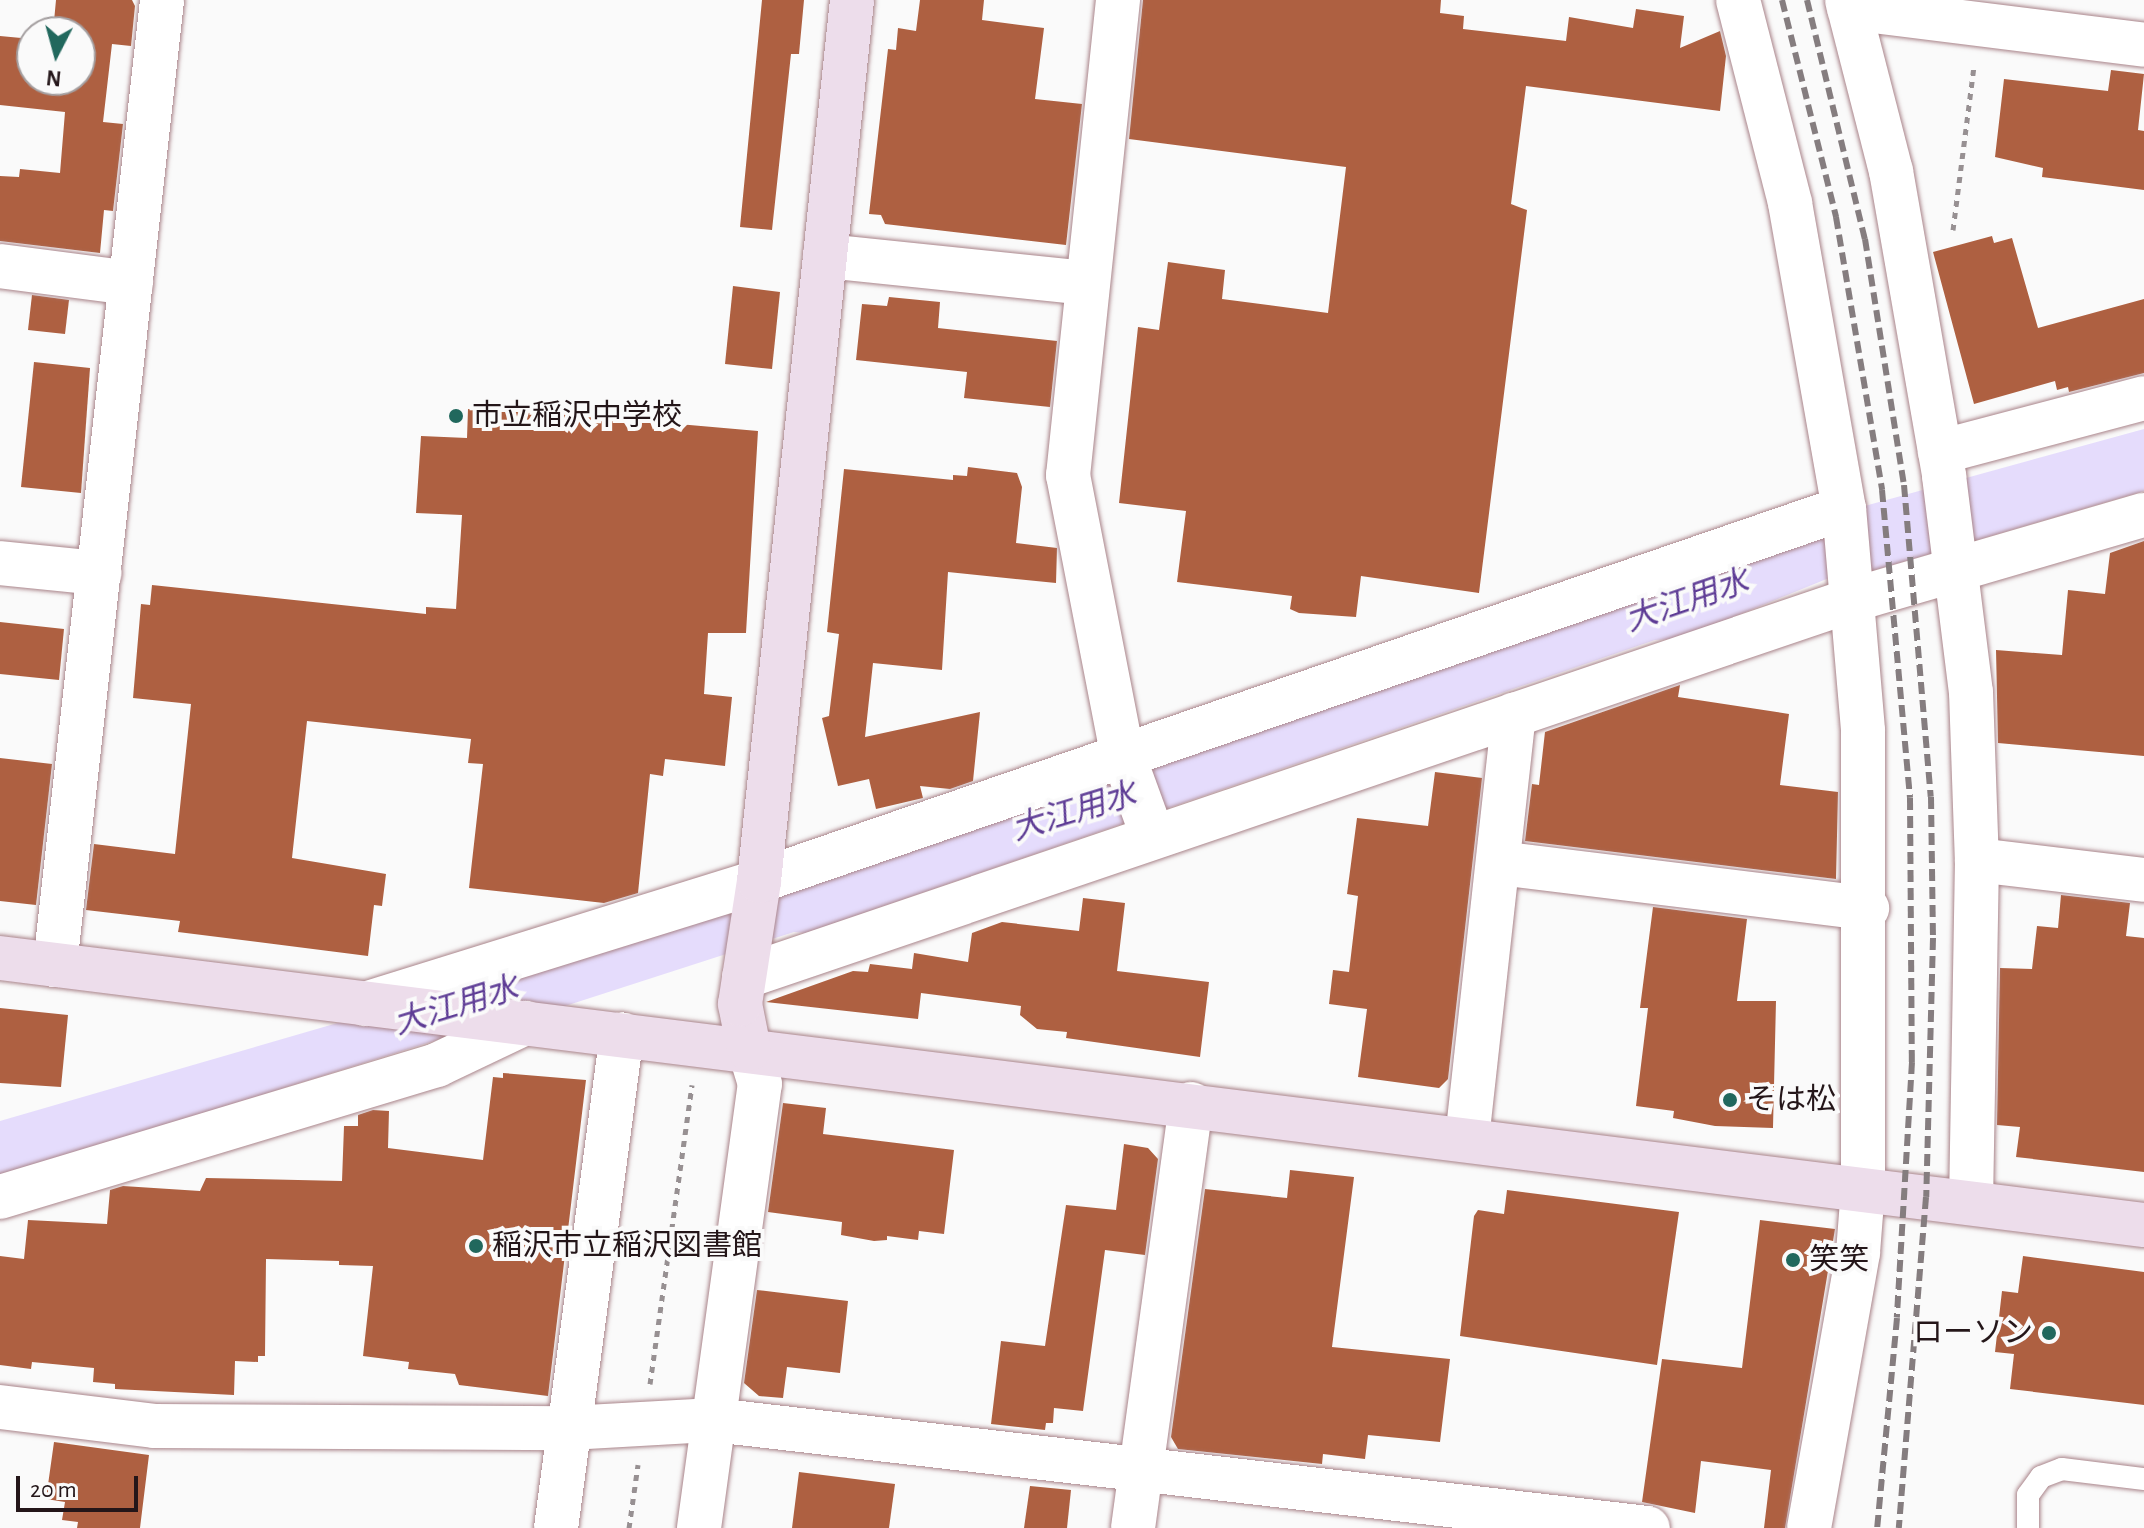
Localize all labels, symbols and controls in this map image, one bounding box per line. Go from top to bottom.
north arrow [16,16,96,96]
text: N [45,66,62,90]
place label: 市立稲沢中学校 [472,398,682,434]
marker: 市立稲沢中学校 [447,407,465,425]
water label: 大江用水 [1620,562,1754,640]
water label: 大江用水 [1007,775,1141,849]
water label: 大江用水 [389,969,523,1043]
place label: そは松 [1746,1082,1836,1118]
marker: そは松 [1721,1091,1739,1109]
place label: 稲沢市立稲沢図書館 [492,1228,762,1264]
marker: 稲沢市立稲沢図書館 [467,1237,485,1255]
place label: 笑笑 [1809,1242,1869,1278]
marker: 笑笑 [1784,1251,1802,1269]
place label: ローソン [1913,1315,2033,1351]
marker: ローソン [2040,1324,2058,1342]
scale bar [20,1460,142,1510]
text: 20 m [30,1478,77,1502]

